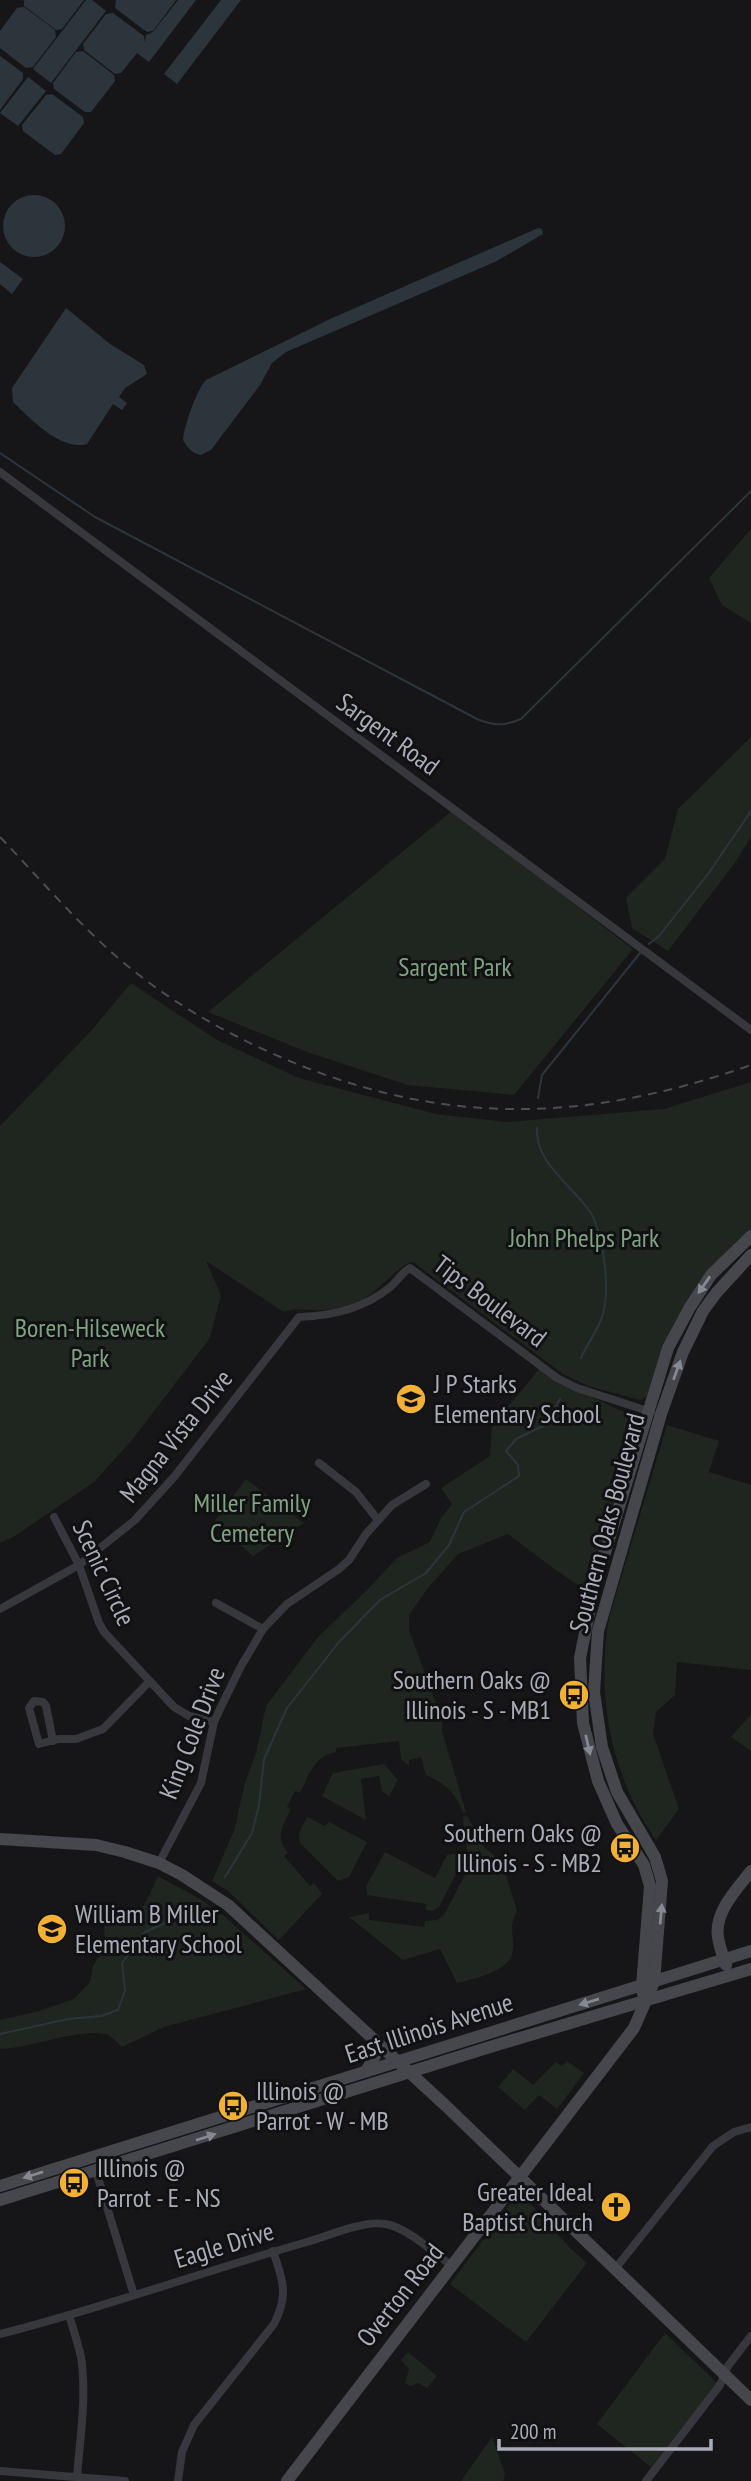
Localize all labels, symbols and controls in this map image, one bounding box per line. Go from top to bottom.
street label: Sargent Road [330,685,446,782]
park label: Sargent Park [398,950,512,983]
park label: John Phelps Park [508,1221,659,1254]
street label: Tips Boulevard [427,1247,553,1354]
one-way arrow [697,1276,711,1294]
park label: Boren-Hilseweck Park [15,1311,165,1374]
one-way arrow [671,1359,682,1380]
street label: Magna Vista Drive [112,1362,239,1509]
place label: J P Starks Elementary School [433,1367,601,1430]
school or university icon: J P Starks Elementary School [394,1382,428,1416]
street label: Southern Oaks Boulevard [561,1409,652,1636]
park label: Miller Family Cemetery [193,1486,311,1549]
street label: Scenic Circle [66,1515,143,1631]
street label: King Cole Drive [151,1662,232,1803]
place label: Southern Oaks @ Illinois - S - MB1 [393,1663,551,1726]
bus stop icon: Southern Oaks @ Illinois - S - MB1 [557,1678,591,1712]
one-way arrow [583,1734,594,1756]
place label: Southern Oaks @ Illinois - S - MB2 [444,1816,602,1879]
bus stop icon: Southern Oaks @ Illinois - S - MB2 [608,1831,642,1865]
place label: William B Miller Elementary School [75,1897,242,1960]
one-way arrow [656,1903,667,1925]
school or university icon: William B Miller Elementary School [35,1912,69,1946]
street label: East Illinois Avenue [341,1985,517,2070]
one-way arrow [578,1997,599,2007]
place label: Illinois @ Parrot - W - MB [256,2074,389,2137]
bus stop icon: Illinois @ Parrot - W - MB [216,2089,250,2123]
one-way arrow [195,2131,216,2141]
place label: Illinois @ Parrot - E - NS [97,2151,221,2214]
bus stop icon: Illinois @ Parrot - E - NS [57,2166,91,2200]
one-way arrow [23,2170,44,2181]
place label: Greater Ideal Baptist Church [462,2175,593,2238]
church icon: Greater Ideal Baptist Church [599,2190,633,2224]
street label: Eagle Drive [170,2214,278,2275]
street label: Overton Road [349,2236,450,2353]
scale bar [499,2408,711,2452]
text: 200 m [510,2418,556,2445]

